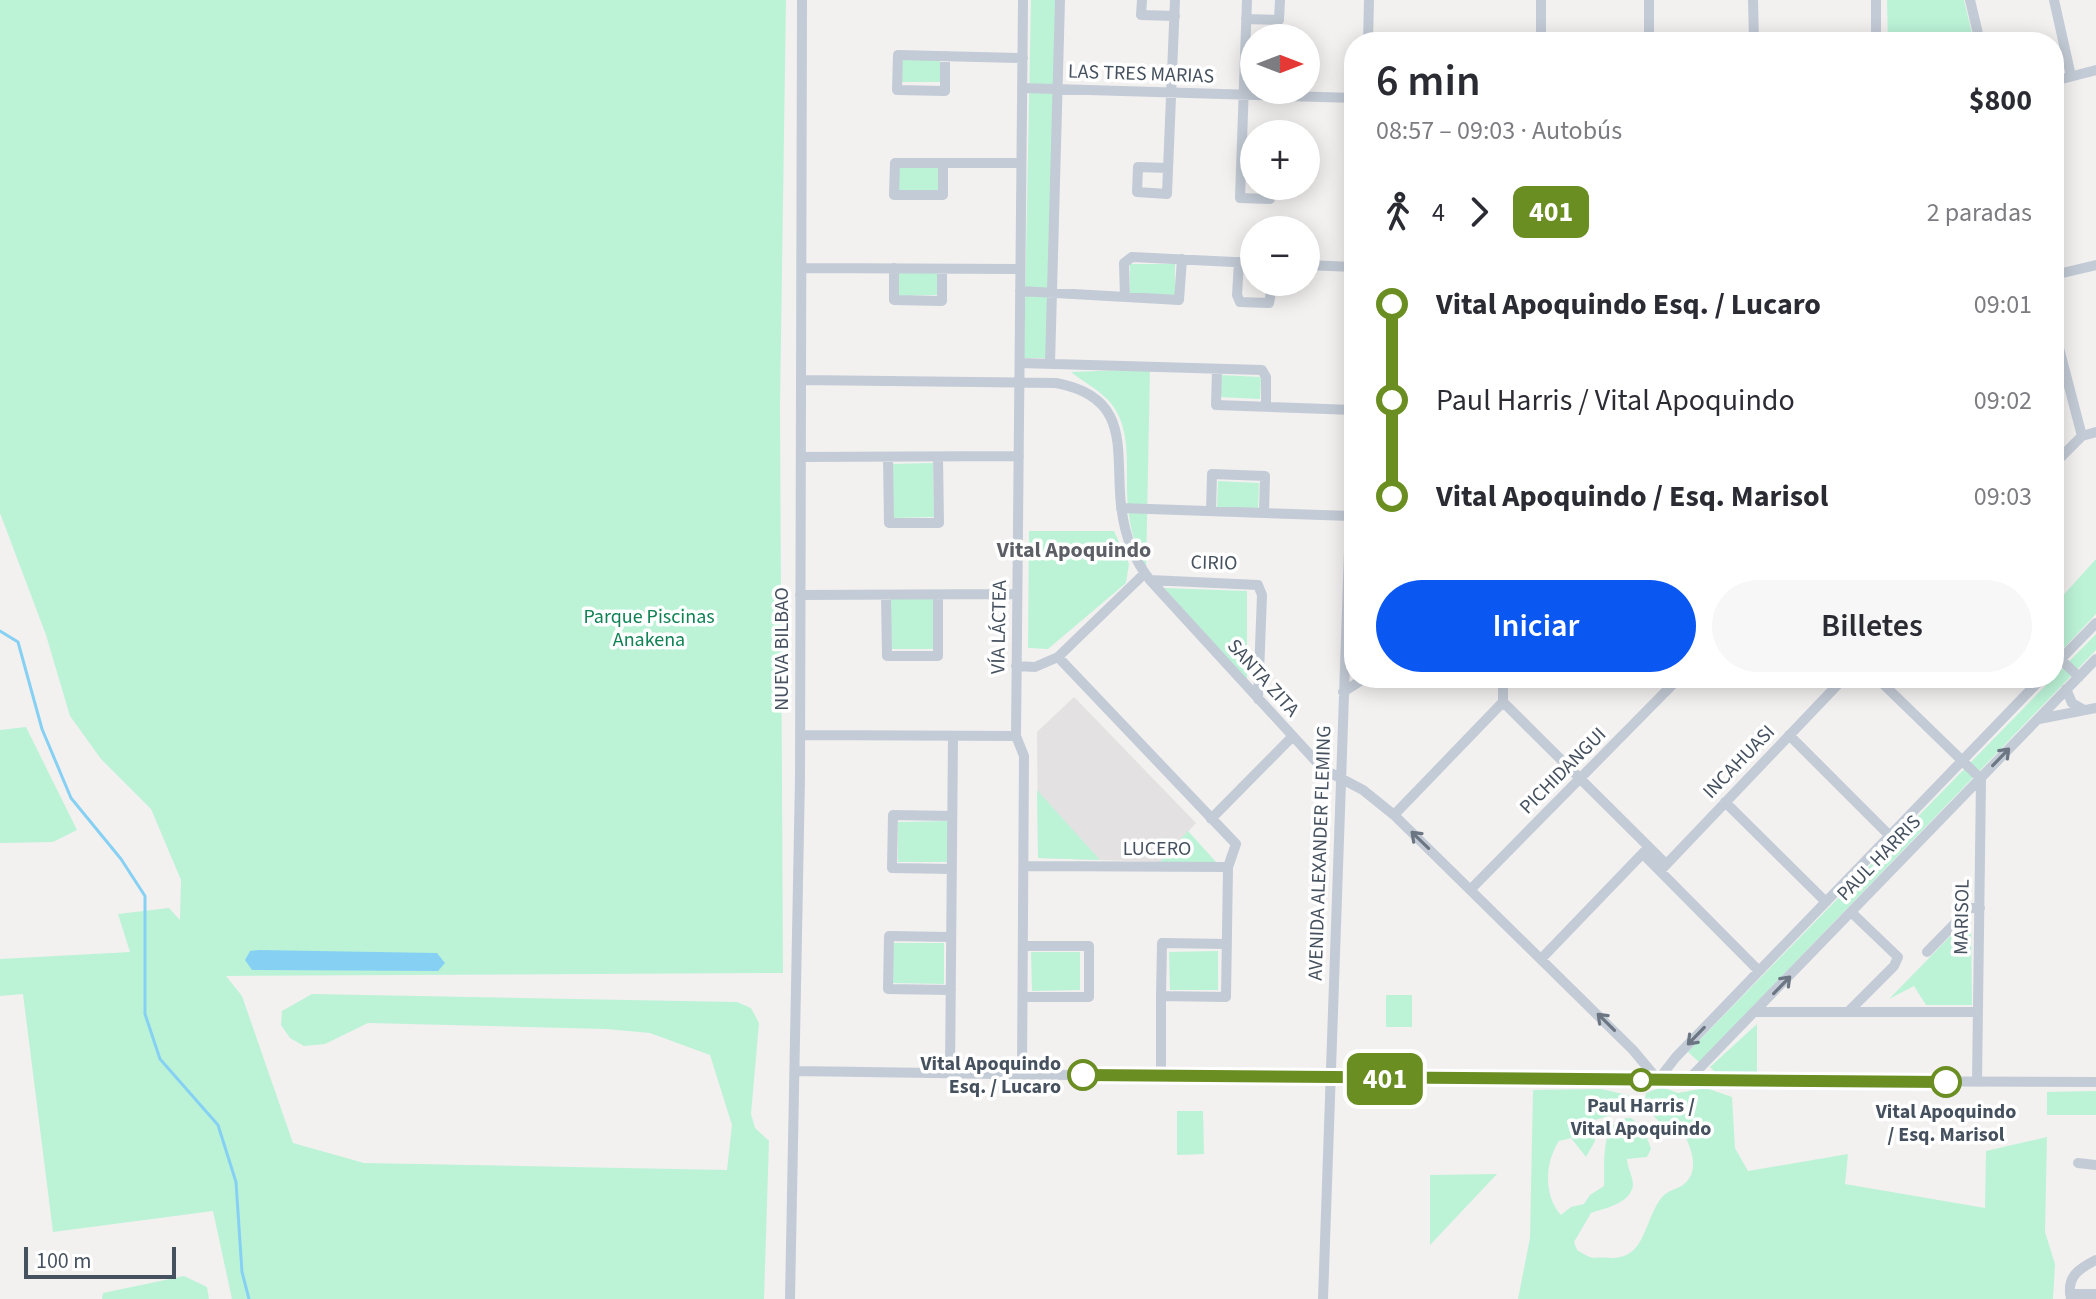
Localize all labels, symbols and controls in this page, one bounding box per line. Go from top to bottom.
north arrow [1240,24,1320,104]
map controls [1240,24,1320,296]
text: 6 min [1376,50,1481,113]
street label: LAS TRES MARIAS [1067,57,1215,91]
text: $800 [1969,79,2032,122]
text: 08:57 – 09:03 · Autobús [1376,112,1622,149]
button: + [1240,120,1320,200]
icon: walk [1376,190,1420,234]
icon: forward [1457,190,1501,234]
text: 401 [1529,192,1573,232]
text: 4 [1432,194,1445,231]
text: 2 paradas [1927,194,2032,231]
button: − [1240,216,1320,296]
text: Vital Apoquindo Esq. / Lucaro [1436,283,1821,326]
text: 09:01 [1974,286,2032,323]
text: Paul Harris / Vital Apoquindo [1436,379,1795,422]
text: 09:02 [1974,382,2032,419]
text: Vital Apoquindo / Esq. Marisol [1436,475,1828,518]
text: 09:03 [1974,478,2032,515]
district label: Vital Apoquindo [996,534,1151,566]
street label: CIRIO [1190,549,1238,577]
street label: VÍA LÁCTEA [984,580,1014,674]
button: Iniciar [1376,580,1696,672]
button: Billetes [1712,580,2032,672]
street label: NUEVA BILBAO [768,587,796,711]
park label: Parque Piscinas Anakena [583,603,715,654]
street label: SANTA ZITA [1220,633,1306,723]
street label: INCAHUASI [1697,719,1781,805]
street label: PICHIDANGUI [1513,721,1613,821]
street label: AVENIDA ALEXANDER FLEMING [1302,725,1338,981]
one-way arrow [1991,748,2010,767]
street label: PAUL HARRIS [1831,809,1927,907]
one-way arrow [1410,831,1430,850]
street label: LUCERO [1123,835,1191,863]
street label: MARISOL [1947,879,1977,955]
one-way arrow [1772,975,1791,995]
one-way arrow [1596,1012,1615,1032]
one-way arrow [1687,1026,1706,1045]
place label: Vital Apoquindo Esq. / Lucaro [919,1050,1061,1101]
line badge: 401 [1339,1053,1431,1105]
text: 401 [1363,1059,1407,1099]
marker: Vital Apoquindo Esq. / Lucaro [1068,1060,1098,1090]
marker: Vital Apoquindo / Esq. Marisol [1931,1067,1961,1097]
marker: Paul Harris / Vital Apoquindo [1630,1069,1652,1091]
place label: Paul Harris / Vital Apoquindo [1570,1092,1711,1143]
place label: Vital Apoquindo / Esq. Marisol [1875,1098,2016,1149]
scale bar [24,1243,176,1279]
text: 100 m [36,1245,91,1277]

